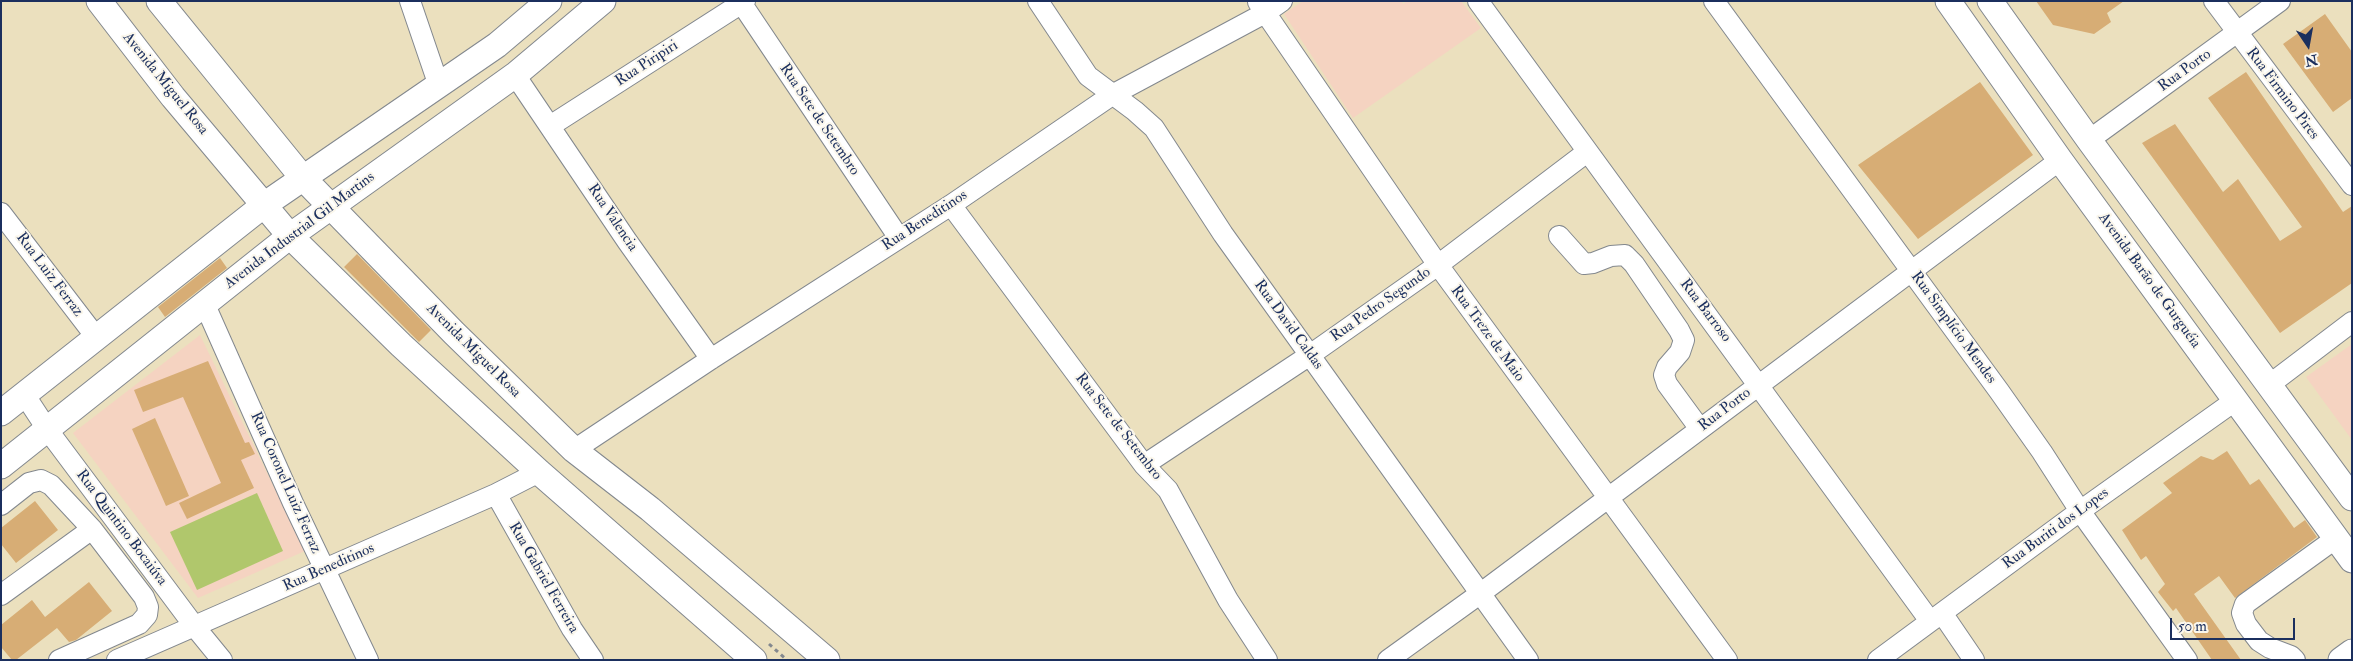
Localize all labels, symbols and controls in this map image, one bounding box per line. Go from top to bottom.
north arrow [2283,20,2333,70]
street label: Avenida Miguel Rosa [118,29,212,139]
street label: Rua Piripiri [612,37,682,91]
street label: Rua Firmino Pires [2242,45,2322,143]
street label: Rua Porto [2155,46,2215,96]
text: N [2303,51,2319,70]
street label: Rua Sete de Setembro [775,61,863,179]
street label: Avenida Industrial Gil Martins [221,169,379,293]
street label: Rua Valencia [583,181,641,255]
street label: Rua Beneditinos [879,187,971,255]
street label: Avenida Barão de Gurguéia [2094,210,2204,352]
street label: Rua Luiz Ferraz [12,229,86,321]
street label: Rua Pedro Segundo [1328,264,1434,346]
street label: Rua Simplício Mendes [1906,268,2000,388]
street label: Rua Barroso [1675,276,1735,346]
street label: Rua David Caldas [1249,277,1327,373]
street label: Rua Treze de Maio [1446,283,1528,385]
street label: Avenida Miguel Rosa [422,300,524,402]
street label: Rua Sete de Setembro [1071,370,1165,484]
street label: Rua Porto [1695,384,1755,436]
street label: Rua Coronel Luiz Ferraz [246,410,324,556]
street label: Rua Quintino Bocaiúva [72,467,170,589]
street label: Rua Buriti dos Lopes [1999,484,2113,574]
street label: Rua Gabriel Ferreira [504,519,582,637]
street label: Rua Beneditinos [281,540,377,596]
scale bar [2173,608,2298,640]
text: 50 m [2178,617,2207,636]

